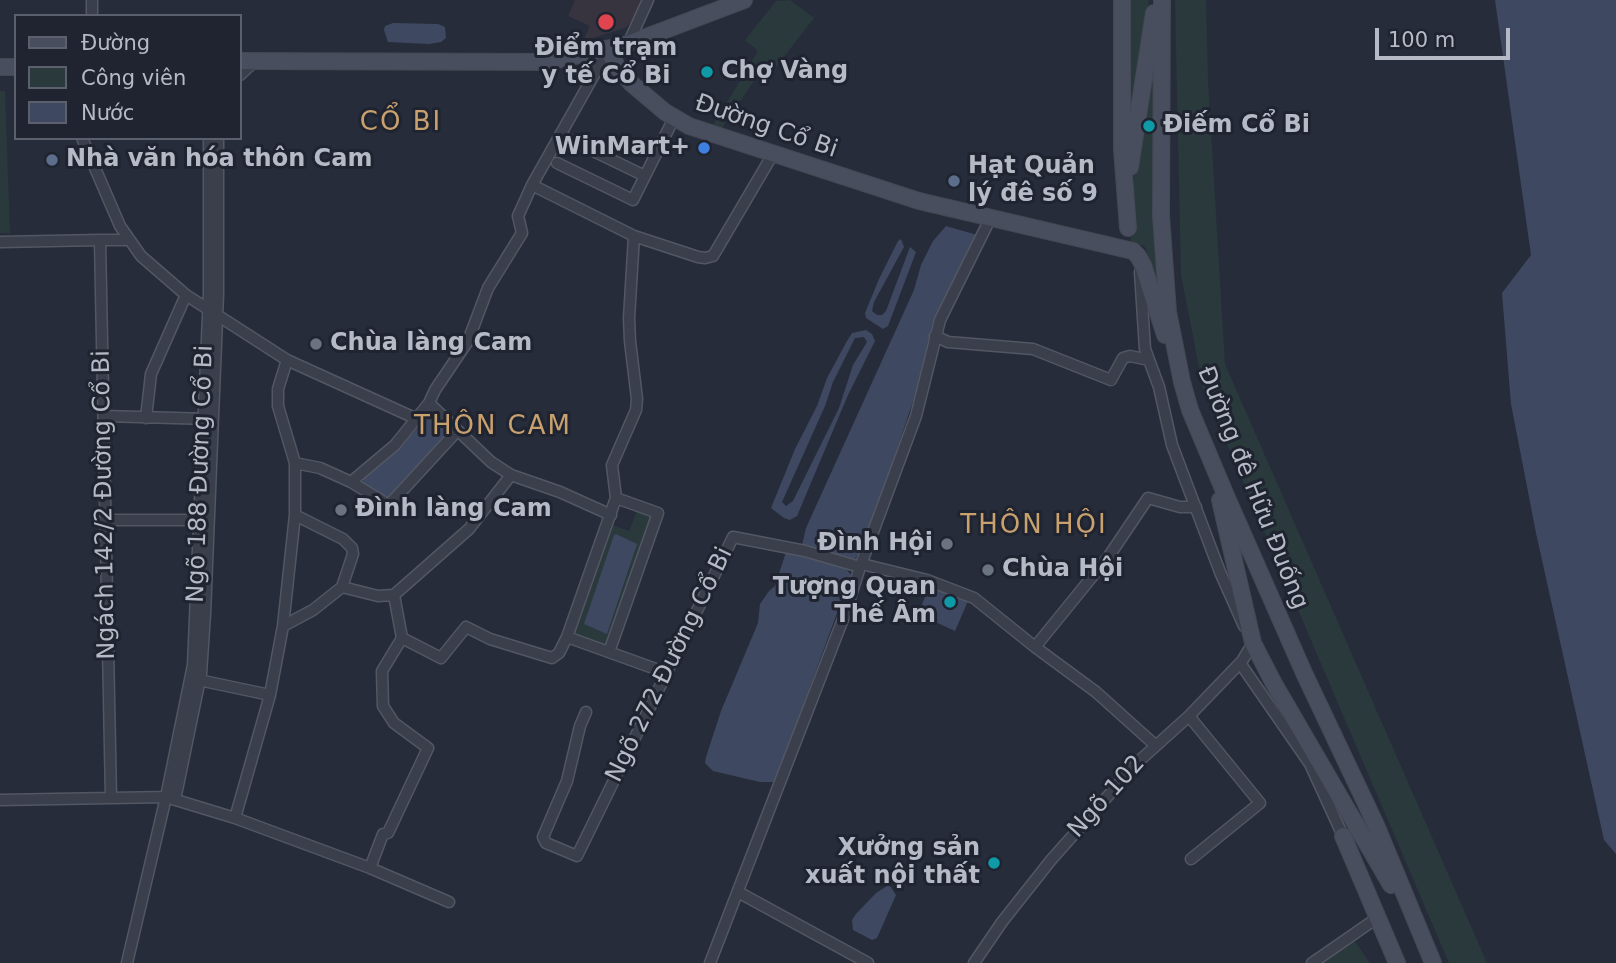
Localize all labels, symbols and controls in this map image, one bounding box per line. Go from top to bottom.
marker: Điểm trạm y tế Cổ Bi [596,12,616,32]
legend [14,14,242,140]
scale bar [1378,14,1513,58]
text: 100 m [1388,28,1455,52]
text: Đường [81,31,150,55]
place label: Điểm trạm y tế Cổ Bi [535,35,677,91]
place label: Chợ Vàng [721,58,848,86]
marker: Chợ Vàng [699,64,715,80]
text: Công viên [81,66,186,90]
street label: Đường Cổ Bi [691,89,841,165]
text: Nước [81,101,134,125]
district label: CỔ BI [360,107,442,139]
place label: Điếm Cổ Bi [1163,112,1310,140]
marker: Điếm Cổ Bi [1141,118,1157,134]
place label: WinMart+ [555,134,690,162]
marker: WinMart+ [696,140,712,156]
place label: Nhà văn hóa thôn Cam [66,146,372,174]
marker: Nhà văn hóa thôn Cam [44,152,60,168]
place label: Hạt Quản lý đê số 9 [968,153,1098,209]
marker: Hạt Quản lý đê số 9 [946,173,962,189]
place label: Chùa làng Cam [330,330,532,358]
marker: Chùa làng Cam [308,336,324,352]
street label: Ngõ 188 Đường Cổ Bi [182,345,220,603]
street label: Ngách 142/2 Đường Cổ Bi [88,350,122,660]
street label: Đường đê Hữu Đuống [1190,362,1314,614]
district label: THÔN CAM [415,411,571,443]
place label: Đình làng Cam [355,496,552,524]
marker: Đình làng Cam [333,502,349,518]
district label: THÔN HỘI [961,510,1107,542]
place label: Đình Hội [817,530,933,558]
marker: Đình Hội [939,536,955,552]
street label: Ngõ 272 Đường Cổ Bi [601,543,739,787]
place label: Chùa Hội [1002,556,1123,584]
marker: Chùa Hội [980,562,996,578]
place label: Tượng Quan Thế Âm [773,574,936,630]
marker: Tượng Quan Thế Âm [942,594,958,610]
street label: Ngõ 102 [1062,750,1152,844]
place label: Xưởng sản xuất nội thất [805,835,980,891]
marker: Xưởng sản xuất nội thất [986,855,1002,871]

